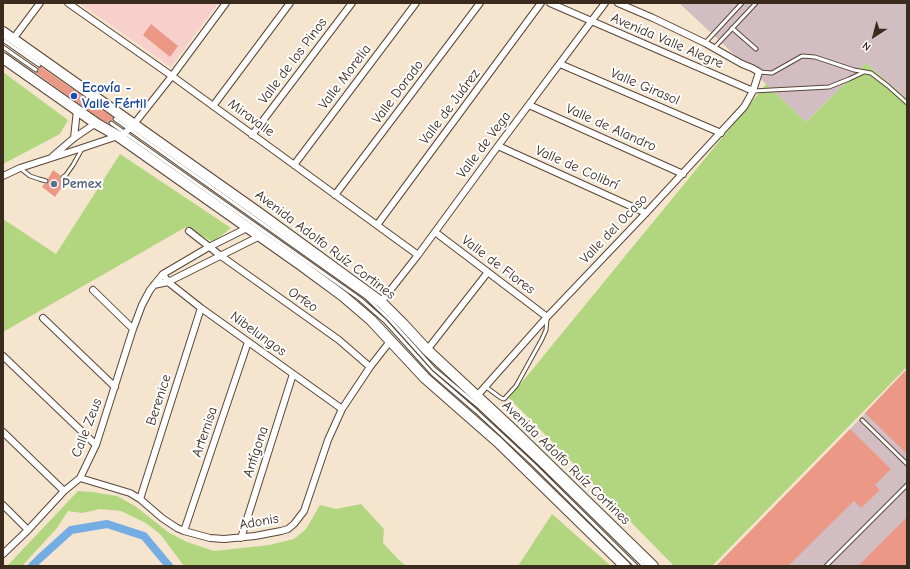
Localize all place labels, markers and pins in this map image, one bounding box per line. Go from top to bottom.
place label: Ecovía - Valle Fértil [82,80,146,112]
marker: Ecovía - Valle Fértil [69,91,79,101]
place label: Pemex [62,176,101,192]
marker: Pemex [49,179,59,189]

